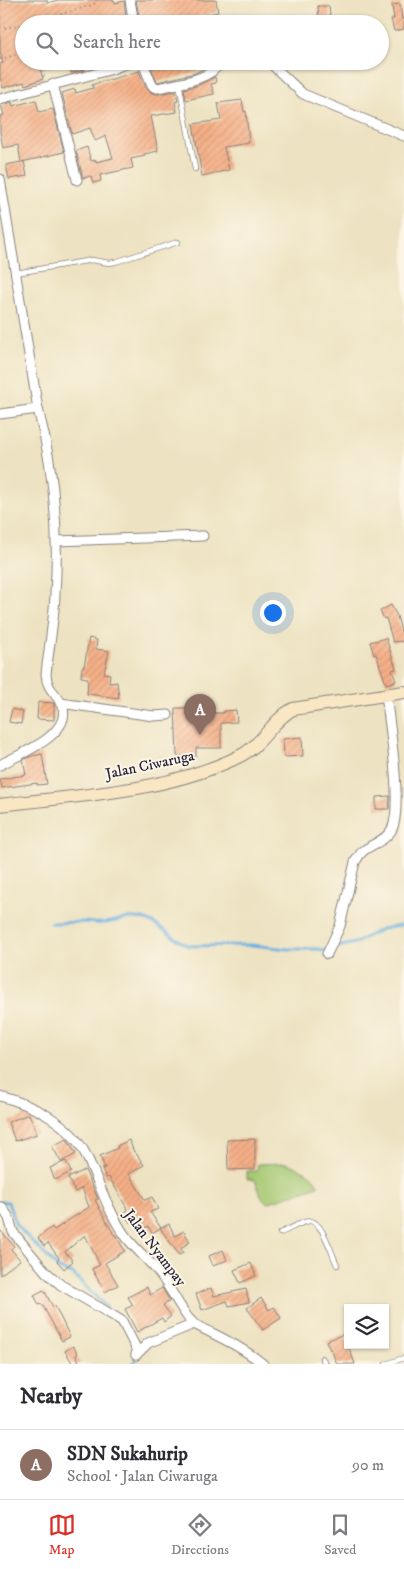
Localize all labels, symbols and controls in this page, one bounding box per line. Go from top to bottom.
search box [15,15,389,70]
icon: search [33,29,61,57]
text: Search here [73,31,161,54]
your location [260,600,286,626]
pin: A [184,694,216,735]
street label: Jalan Ciwaruga [102,746,197,784]
street label: Jalan Nyampay [119,1204,191,1291]
map controls [344,1304,389,1349]
button: layers [344,1304,389,1349]
text: Nearby [20,1384,82,1410]
text: SDN Sukahurip [67,1443,188,1466]
text: A [31,1455,41,1475]
text: 90 m [352,1455,384,1475]
text: School · Jalan Ciwaruga [67,1466,218,1486]
tab: Map [48,1511,76,1559]
tab: Directions [171,1511,229,1559]
tab: Saved [324,1511,356,1559]

